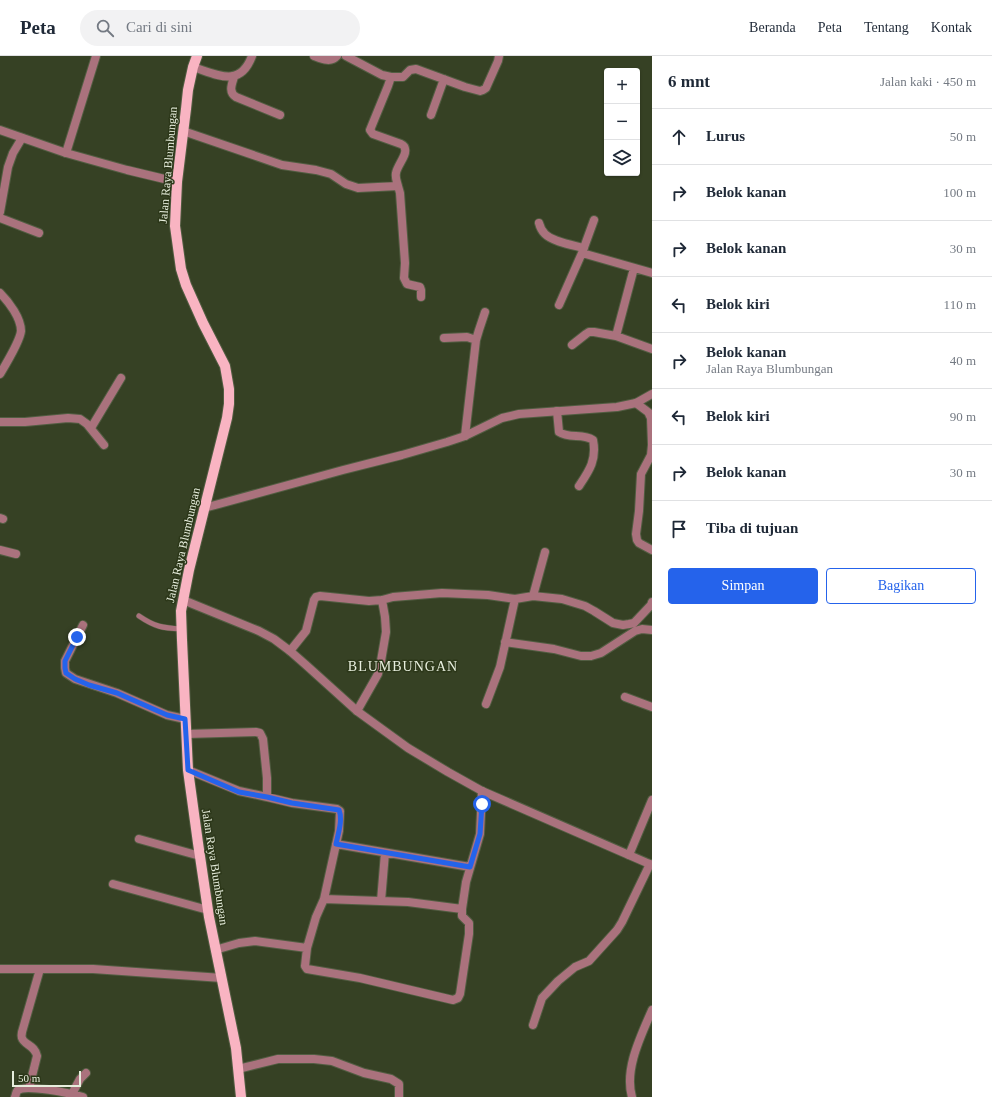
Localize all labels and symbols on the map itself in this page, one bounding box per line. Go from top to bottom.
street label: Jalan Raya Blumbungan [156,106,180,224]
street label: Jalan Raya Blumbungan [163,486,203,604]
route end [68,628,86,646]
district label: BLUMBUNGAN [348,659,458,674]
route start [473,795,491,813]
street label: Jalan Raya Blumbungan [199,808,231,926]
scale bar [12,1069,81,1088]

